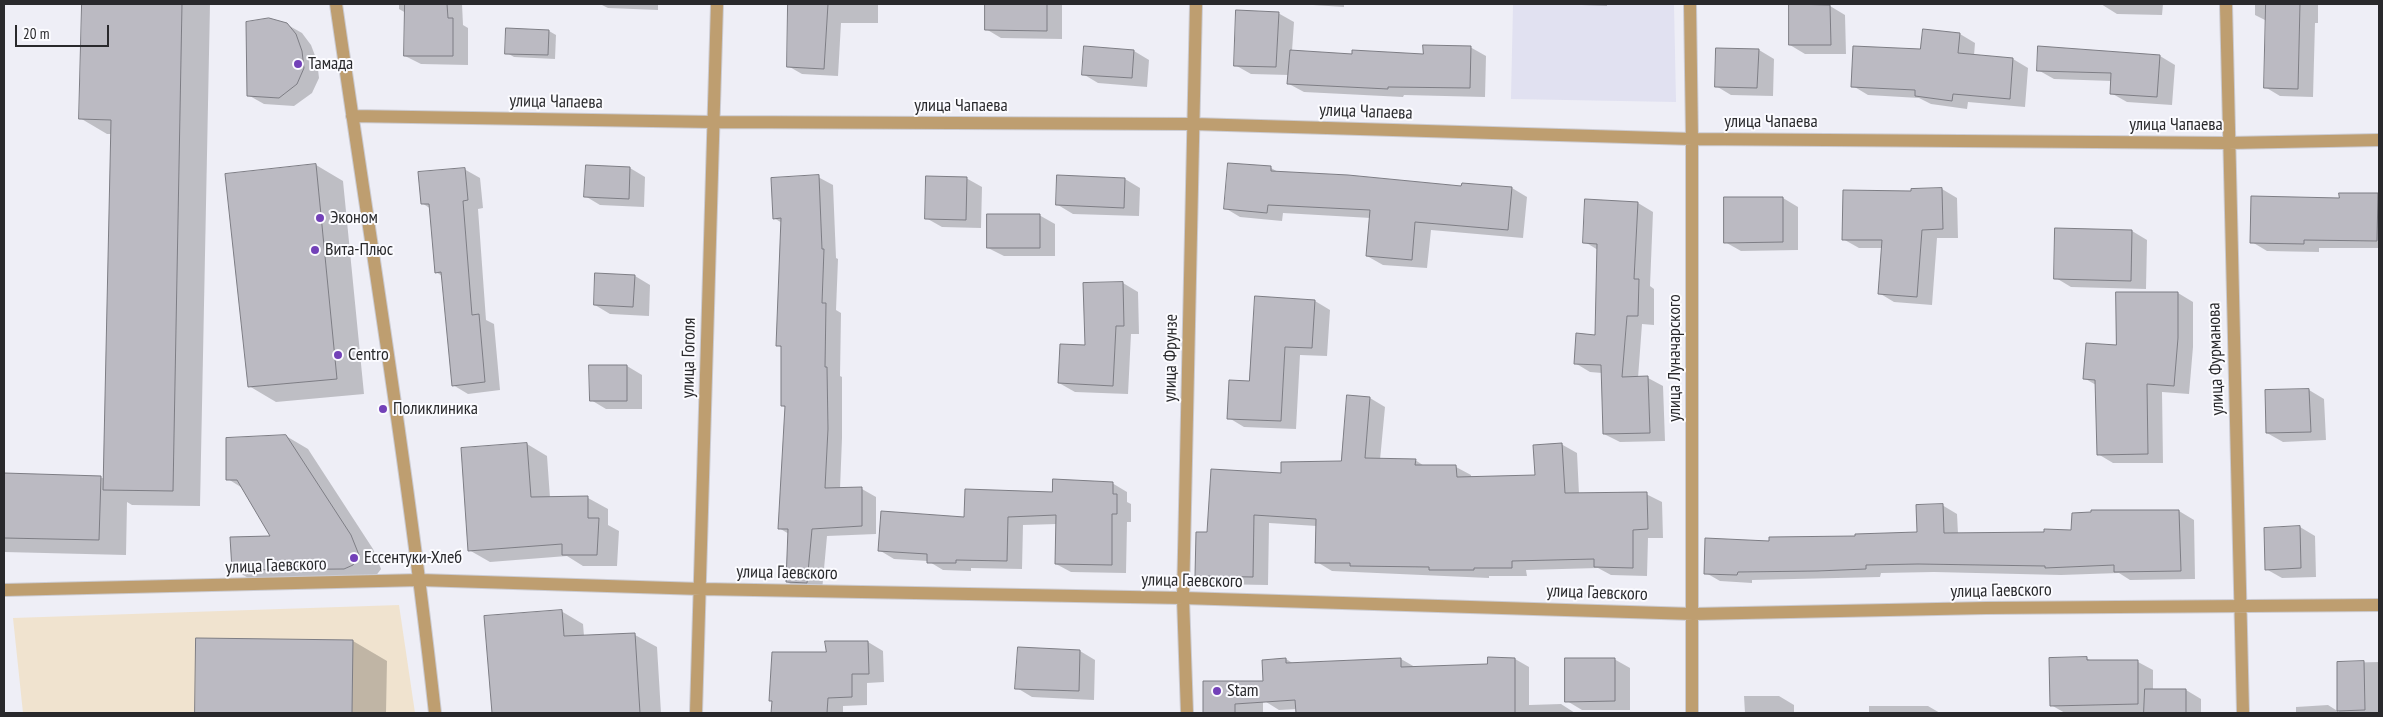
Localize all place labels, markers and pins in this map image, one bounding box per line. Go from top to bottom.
place label: Тамада [308,53,353,75]
marker: Тамада [292,58,304,70]
place label: Эконом [330,207,378,229]
marker: Эконом [314,212,326,224]
place label: Вита-Плюс [325,239,393,261]
marker: Вита-Плюс [309,244,321,256]
place label: Centro [348,344,389,366]
marker: Centro [332,349,344,361]
place label: Поликлиника [393,398,478,420]
marker: Поликлиника [377,403,389,415]
place label: Ессентуки-Хлеб [364,547,462,569]
marker: Ессентуки-Хлеб [348,552,360,564]
place label: Stam [1227,680,1259,702]
marker: Stam [1211,685,1223,697]

